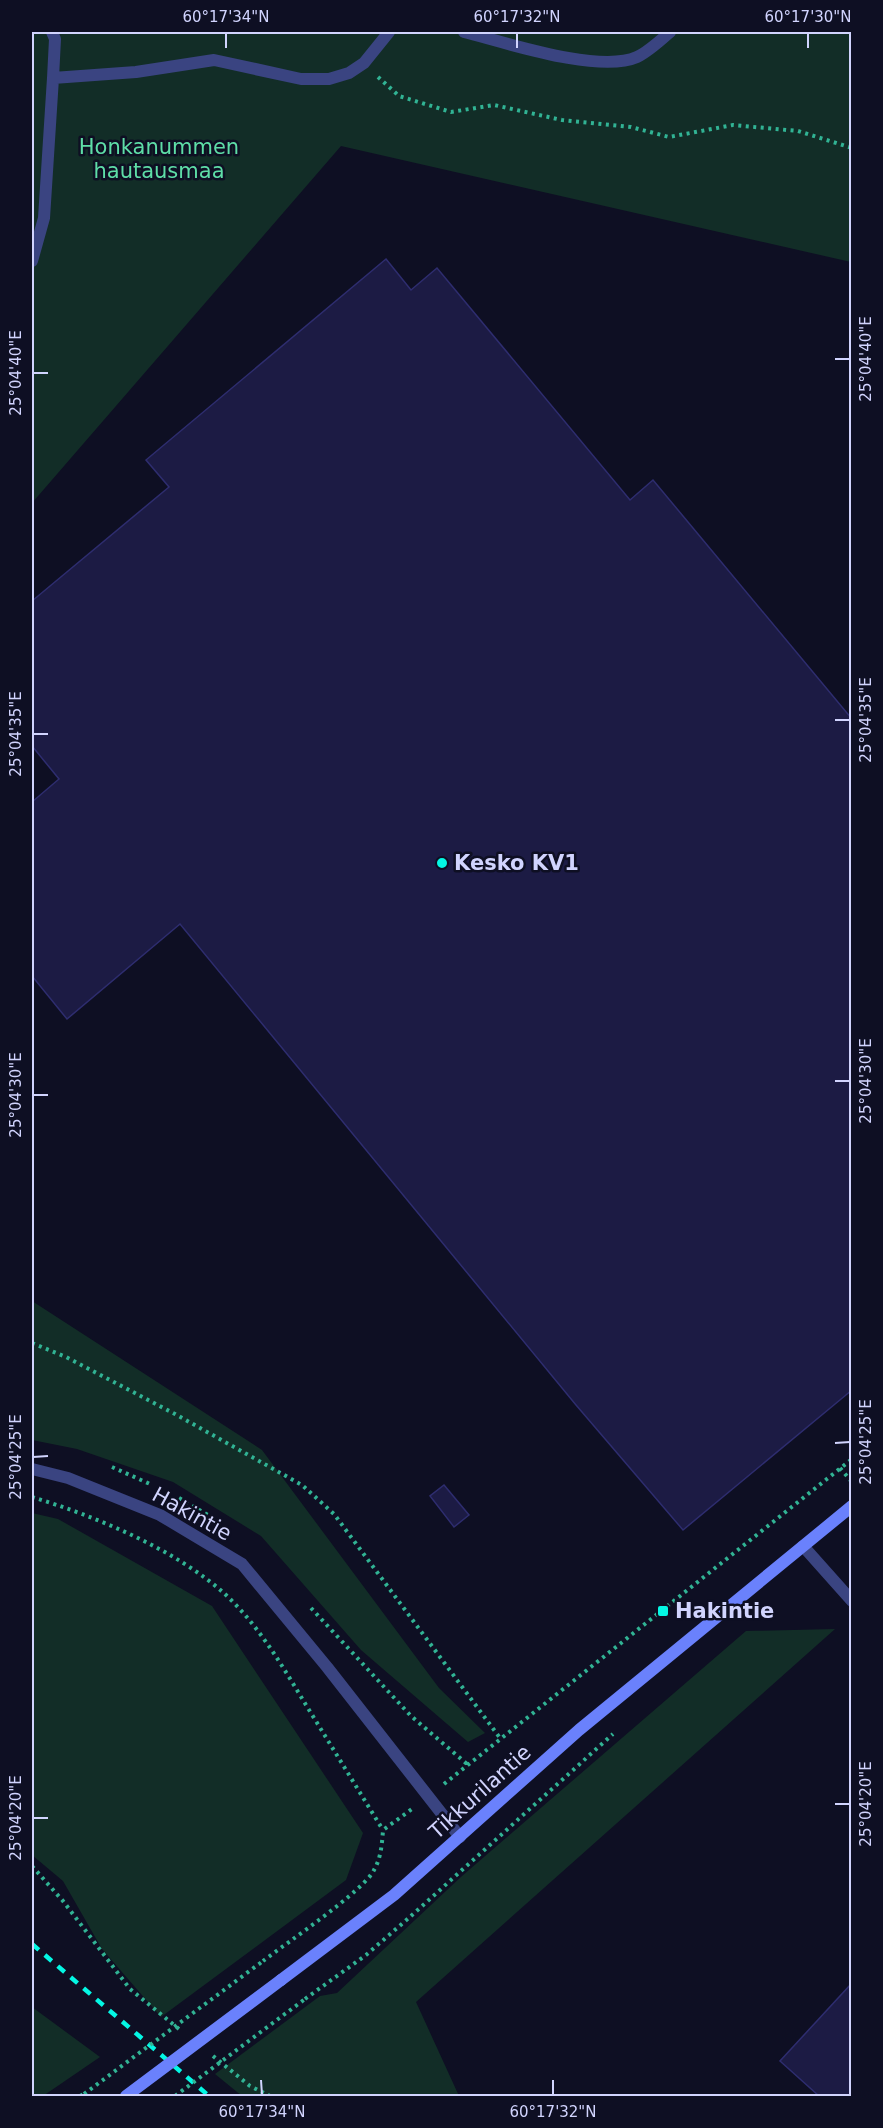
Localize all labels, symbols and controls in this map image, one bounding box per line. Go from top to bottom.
text: 60°17'34"N [182,8,270,26]
text: 60°17'32"N [473,8,561,26]
text: 60°17'30"N [764,8,852,26]
park label: Honkanummen hautausmaa [79,135,239,183]
text: 25°04'40"E [857,316,875,402]
text: 25°04'40"E [7,330,25,416]
text: 25°04'35"E [857,677,875,763]
text: 25°04'35"E [7,691,25,777]
place label: Kesko KV1 [454,851,579,875]
marker: Kesko KV1 [435,856,449,870]
text: 25°04'30"E [857,1038,875,1124]
text: 25°04'30"E [7,1052,25,1138]
text: 25°04'25"E [857,1399,875,1485]
text: 25°04'25"E [7,1414,25,1500]
street label: Hakintie [148,1482,236,1546]
place label: Hakintie [675,1599,774,1623]
marker: Hakintie [656,1604,670,1618]
street label: Tikkurilantie [423,1740,536,1845]
text: 25°04'20"E [857,1761,875,1847]
text: 25°04'20"E [7,1775,25,1861]
text: 60°17'34"N [218,2103,306,2121]
text: 60°17'32"N [509,2103,597,2121]

